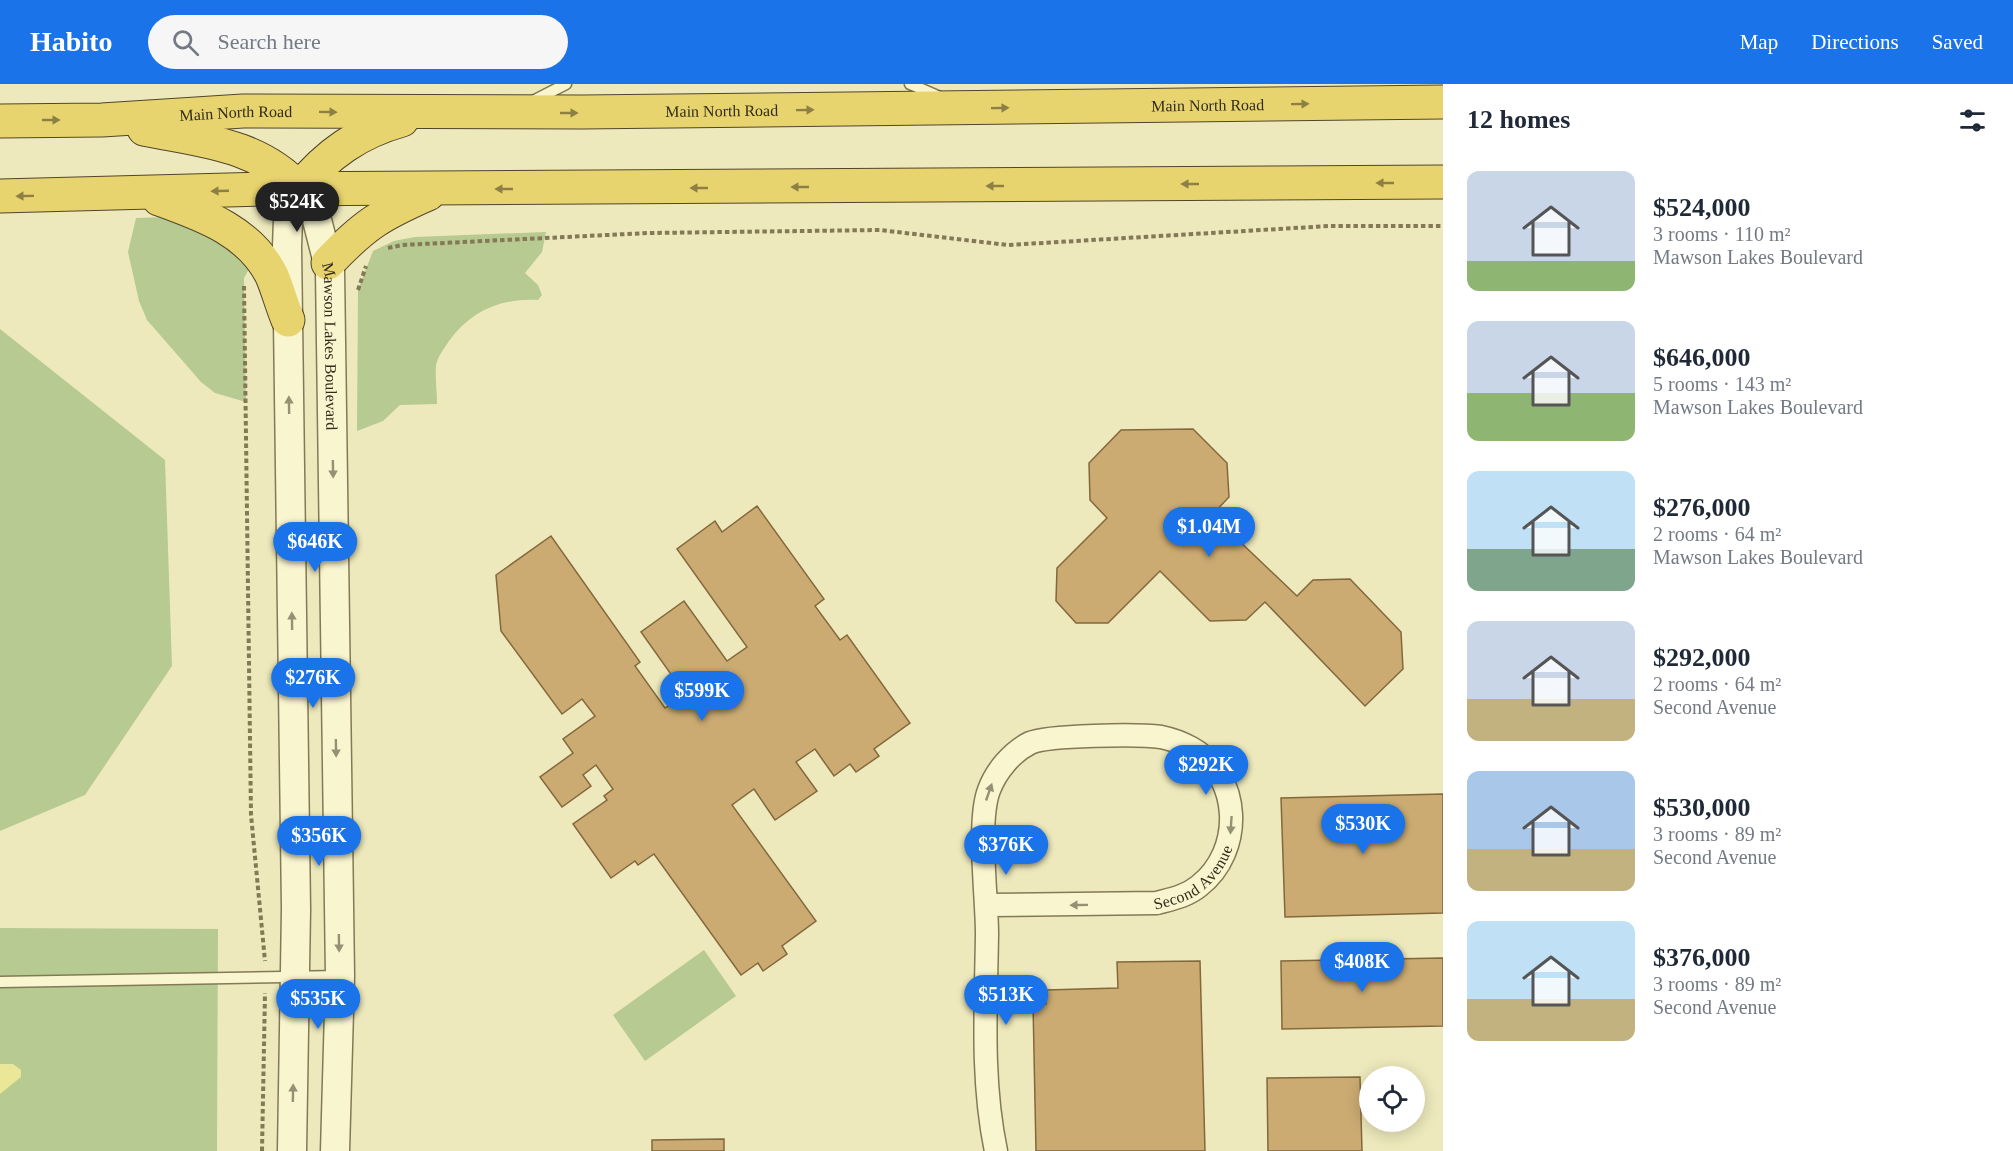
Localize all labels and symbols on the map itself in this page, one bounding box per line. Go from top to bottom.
street label: Main North Road [1151,96,1264,114]
one-way arrow [1291,99,1310,109]
street label: Main North Road [665,102,778,120]
street label: Main North Road [179,103,292,124]
one-way arrow [991,103,1010,112]
one-way arrow [796,105,815,114]
one-way arrow [318,107,337,117]
one-way arrow [559,108,578,117]
one-way arrow [41,115,60,125]
one-way arrow [1375,178,1394,188]
one-way arrow [1180,179,1199,189]
one-way arrow [985,181,1004,190]
pin: $524K [255,182,339,233]
one-way arrow [790,182,809,192]
one-way arrow [689,183,708,192]
one-way arrow [494,184,513,194]
one-way arrow [210,186,229,195]
one-way arrow [15,191,34,201]
street label: Mawson Lakes Boulevard [319,261,340,430]
one-way arrow [284,395,294,414]
one-way arrow [328,459,337,478]
pin: $1.04M [1160,507,1258,558]
pin: $646K [273,522,357,573]
one-way arrow [287,611,297,630]
pin: $276K [271,658,355,709]
pin: $599K [660,671,744,722]
one-way arrow [332,738,341,757]
pin: $292K [1164,745,1248,796]
one-way arrow [985,783,995,801]
pin: $530K [1321,804,1405,855]
pin: $356K [277,816,361,867]
one-way arrow [1226,816,1236,835]
pin: $376K [964,825,1048,876]
street label: Second Avenue [1152,843,1235,913]
one-way arrow [1069,900,1088,910]
one-way arrow [334,933,344,952]
pin: $408K [1320,942,1404,993]
pin: $513K [964,975,1048,1026]
pin: $535K [276,979,360,1030]
one-way arrow [289,1083,298,1102]

